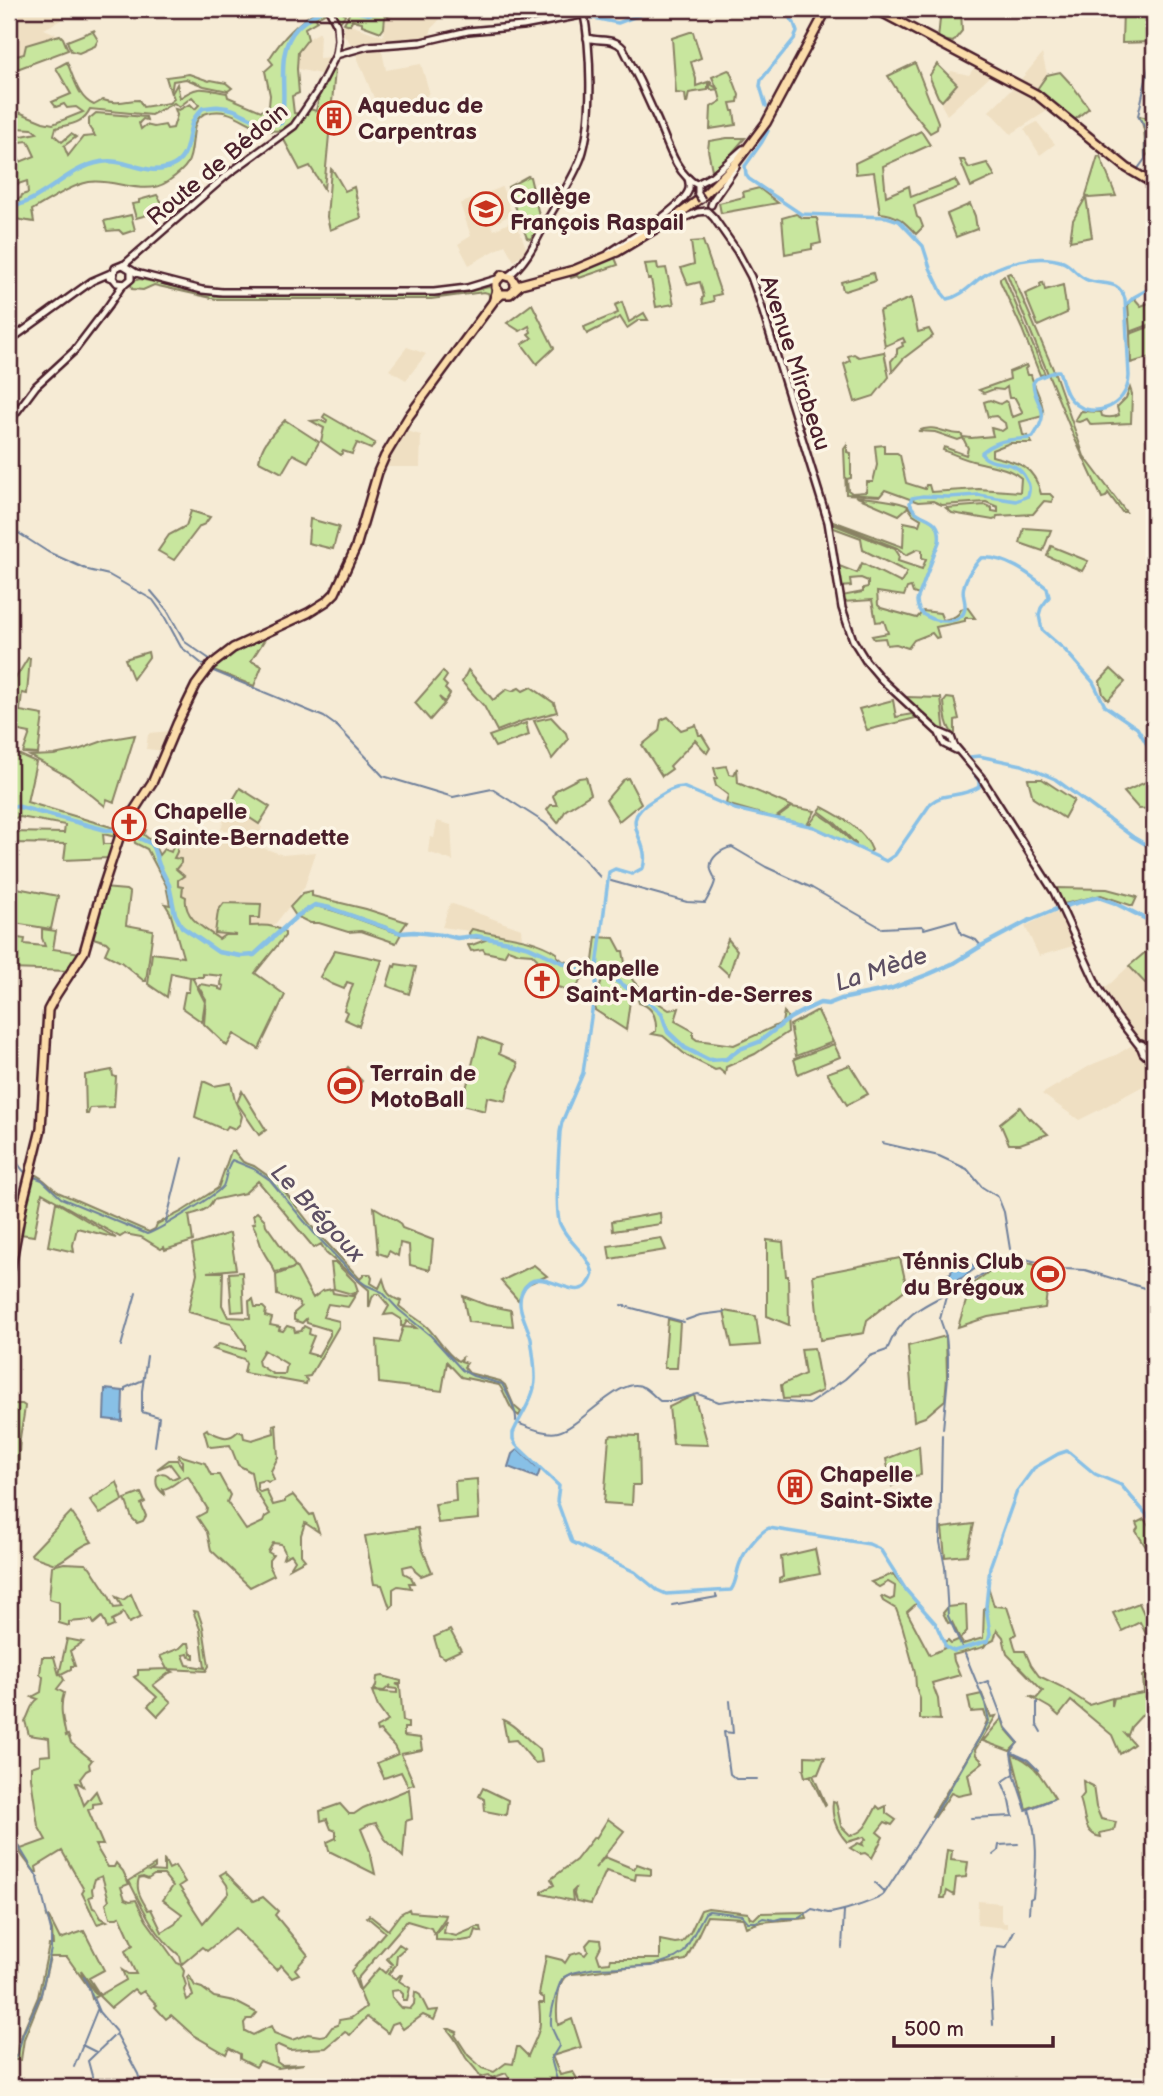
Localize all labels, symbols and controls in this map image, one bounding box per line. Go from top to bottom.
place label: Aqueduc de Carpentras [357,92,483,146]
street label: Route de Bédoin [141,98,294,232]
building icon: Aqueduc de Carpentras [315,99,353,137]
place label: Collège François Raspail [510,183,684,237]
school or university icon: Collège François Raspail [467,190,505,228]
street label: Avenue Mirabeau [754,272,836,454]
place label: Chapelle Sainte-Bernadette [154,798,349,852]
church icon: Chapelle Sainte-Bernadette [110,805,148,843]
water label: La Mède [831,941,931,998]
place label: Chapelle Saint-Martin-de-Serres [566,955,812,1009]
church icon: Chapelle Saint-Martin-de-Serres [523,962,561,1000]
place label: Terrain de MotoBall [370,1060,476,1114]
sports icon: Terrain de MotoBall [326,1067,364,1105]
water label: Le Brégoux [265,1158,371,1269]
place label: Ténnis Club du Brégoux [902,1248,1025,1302]
sports icon: Ténnis Club du Brégoux [1029,1255,1067,1293]
place label: Chapelle Saint-Sixte [820,1461,933,1515]
building icon: Chapelle Saint-Sixte [776,1468,814,1506]
scale bar [894,2005,1053,2049]
text: 500 m [904,2017,964,2042]

